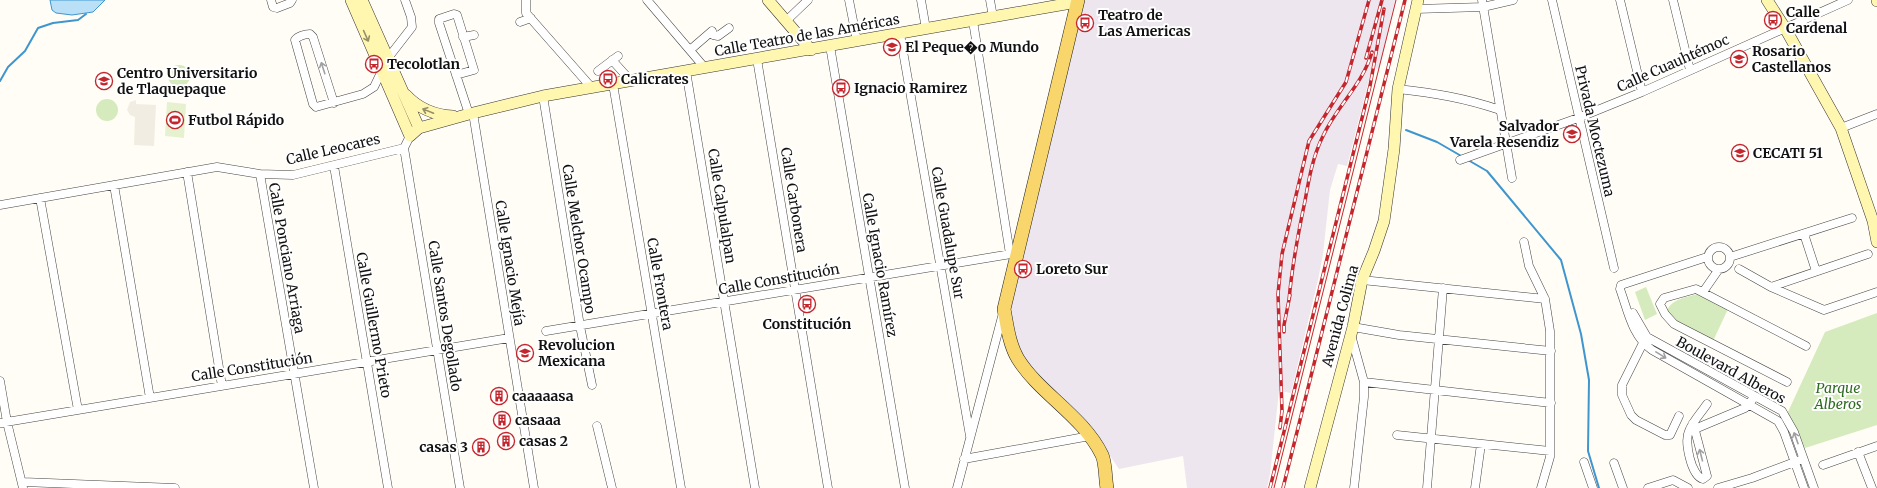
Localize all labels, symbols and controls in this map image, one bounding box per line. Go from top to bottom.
place label: Calle Cardenal [1786,3,1848,37]
place label: Teatro de Las Americas [1098,6,1191,40]
street label: Calle Teatro de las Américas [713,10,901,60]
bus stop icon: Calle Cardenal [1763,10,1783,30]
bus stop icon: Teatro de Las Americas [1075,13,1095,33]
one-way arrow [363,29,371,41]
street label: Calle Cuauhtémoc [1614,30,1732,96]
school or university icon: El Peque�o Mundo [882,37,902,57]
place label: El Peque�o Mundo [905,38,1039,56]
place label: Rosario Castellanos [1752,42,1831,76]
school or university icon: Rosario Castellanos [1729,49,1749,69]
bus stop icon: Tecolotlan [364,54,384,74]
place label: Tecolotlan [387,55,460,73]
one-way arrow [318,63,326,75]
place label: Centro Universitario de Tlaquepaque [117,64,257,98]
street label: Privada Moctezuma [1571,64,1619,199]
bus stop icon: Calicrates [598,69,618,89]
place label: Calicrates [621,70,689,88]
school or university icon: Centro Universitario de Tlaquepaque [94,71,114,91]
bus stop icon: Ignacio Ramirez [831,78,851,98]
place label: Ignacio Ramirez [854,79,968,97]
one-way arrow [422,107,434,114]
sports icon: Futbol Rápido [165,110,185,130]
place label: Futbol Rápido [188,111,284,129]
place label: Salvador Varela Resendiz [1449,117,1559,151]
school or university icon: Salvador Varela Resendiz [1562,124,1582,144]
street label: Calle Leocares [284,129,382,169]
school or university icon: CECATI 51 [1730,143,1750,163]
place label: CECATI 51 [1753,144,1823,162]
street label: Calle Carbonera [777,146,811,254]
street label: Calle Calpulalpan [704,147,740,265]
street label: Calle Melchor Ocampo [558,163,600,315]
street label: Calle Guadalupe Sur [927,165,969,301]
street label: Calle Ponciano Arriaga [265,181,309,335]
street label: Calle Ignacio Ramírez [858,191,902,339]
street label: Calle Ignacio Mejía [491,199,529,327]
street label: Calle Frontera [643,236,677,332]
street label: Calle Santos Degollado [424,239,466,393]
street label: Calle Guillermo Prieto [352,251,396,399]
bus stop icon: Loreto Sur [1013,259,1033,279]
street label: Calle Constitución [717,260,841,298]
place label: Loreto Sur [1036,260,1109,278]
street label: Avenida Colima [1318,263,1362,370]
bus stop icon: Constitución [797,294,817,314]
place label: Constitución [763,315,852,333]
street label: Boulevard Alberos [1673,332,1789,408]
place label: Revolucion Mexicana [538,336,615,370]
school or university icon: Revolucion Mexicana [515,343,535,363]
street label: Calle Constitución [190,349,314,385]
one-way arrow [1655,351,1666,359]
park label: Parque Alberos [1813,379,1862,413]
building icon: caaaaasa [489,386,509,406]
place label: caaaaasa [512,387,574,405]
building icon: casaaa [492,410,512,430]
place label: casaaa [515,411,561,429]
building icon: casas 2 [496,431,516,451]
place label: casas 2 [519,432,568,450]
one-way arrow [1792,433,1800,445]
building icon: casas 3 [471,437,491,457]
place label: casas 3 [419,438,468,456]
one-way arrow [1697,449,1704,462]

